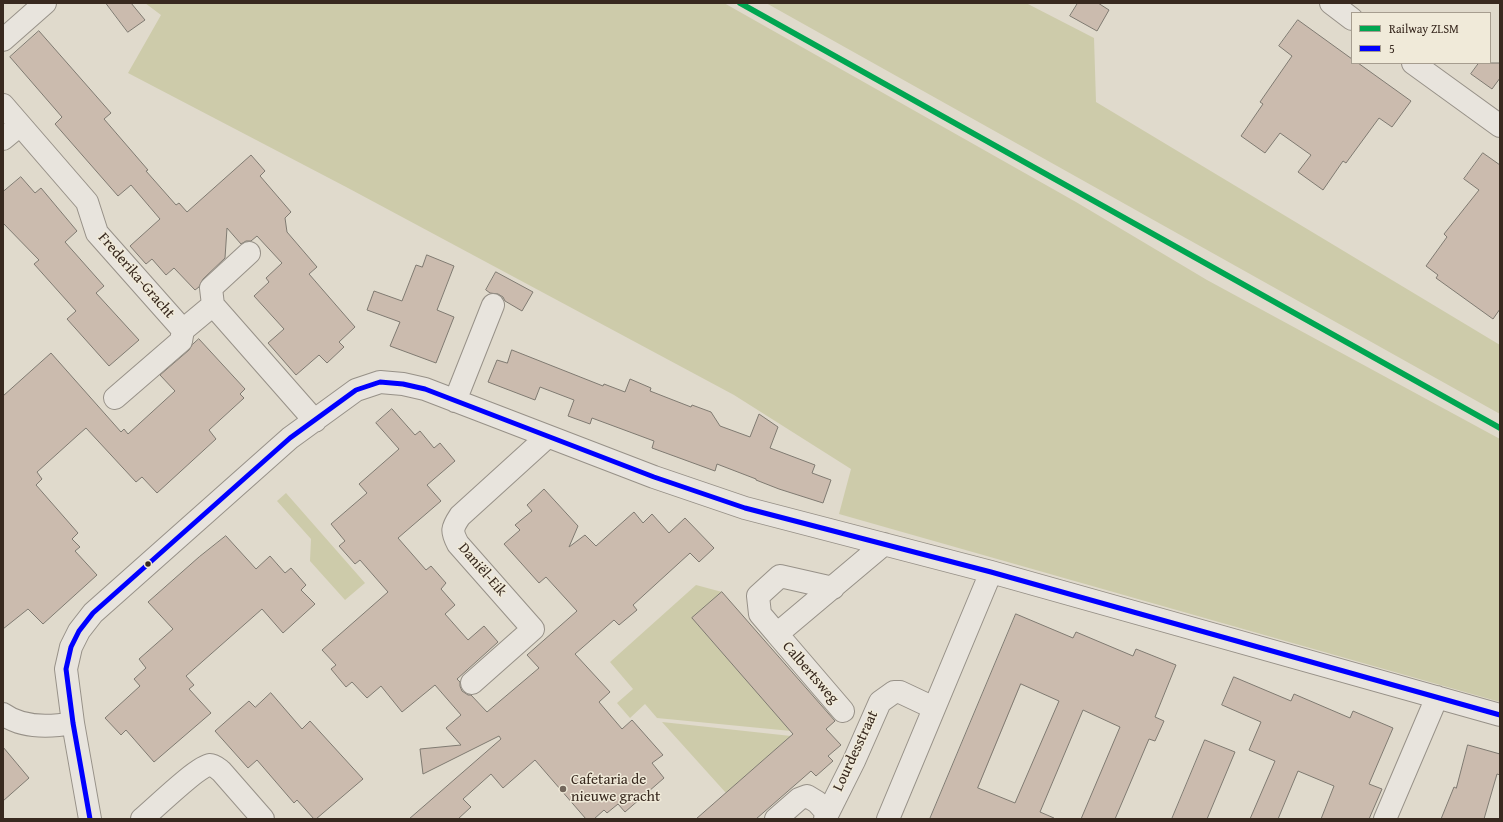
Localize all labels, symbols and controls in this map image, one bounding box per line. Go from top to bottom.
legend [1351,12,1491,64]
text: Railway ZLSM [1389,20,1459,37]
text: 5 [1389,40,1395,57]
street label: Frederika-Gracht [94,229,178,323]
street label: Daniël-Eik [454,540,510,600]
unlabelled marker [143,559,153,569]
street label: Calbertsweg [778,638,842,708]
street label: Lourdesstraat [829,708,883,794]
place label: Cafetaria de nieuwe gracht [571,771,660,806]
marker: Cafetaria de nieuwe gracht [558,784,568,794]

